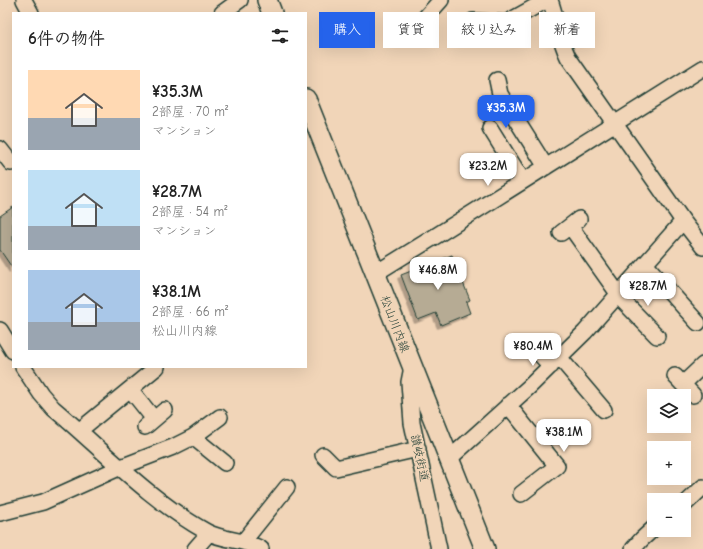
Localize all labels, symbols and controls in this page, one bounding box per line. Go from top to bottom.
chip: 購入 [319,12,375,48]
chip: 賃貸 [383,12,439,48]
chip: 絞り込み [447,12,531,48]
chip: 新着 [539,12,595,48]
icon: filters [269,25,291,47]
text: 6件の物件 [28,29,105,48]
text: ¥35.3M [152,82,203,101]
icon: home [60,86,108,134]
pin: ¥35.3M [473,95,539,129]
text: ¥35.3M [487,100,525,115]
text: 2部屋 · 70 m² [152,104,228,119]
text: マンション [152,123,216,138]
pin: ¥23.2M [455,153,521,187]
text: ¥23.2M [469,158,507,173]
text: ¥28.7M [152,182,202,201]
icon: home [60,186,108,234]
text: 2部屋 · 54 m² [152,204,227,219]
text: マンション [152,223,216,238]
pin: ¥46.8M [405,257,471,291]
text: ¥46.8M [419,262,457,277]
pin: ¥28.7M [615,273,681,307]
text: ¥28.7M [629,278,667,293]
text: ¥38.1M [152,282,201,301]
icon: home [60,286,108,334]
street label: 松山川内線 [378,293,412,355]
text: 2部屋 · 66 m² [152,304,228,319]
text: 松山川内線 [152,323,217,338]
pin: ¥80.4M [500,333,566,367]
text: ¥80.4M [513,338,553,353]
map controls [647,389,691,537]
button: layers [647,389,691,433]
pin: ¥38.1M [531,419,597,453]
text: ¥38.1M [545,424,583,439]
street label: 讃岐街道 [408,433,432,483]
button: + [647,441,691,485]
button: − [647,493,691,537]

